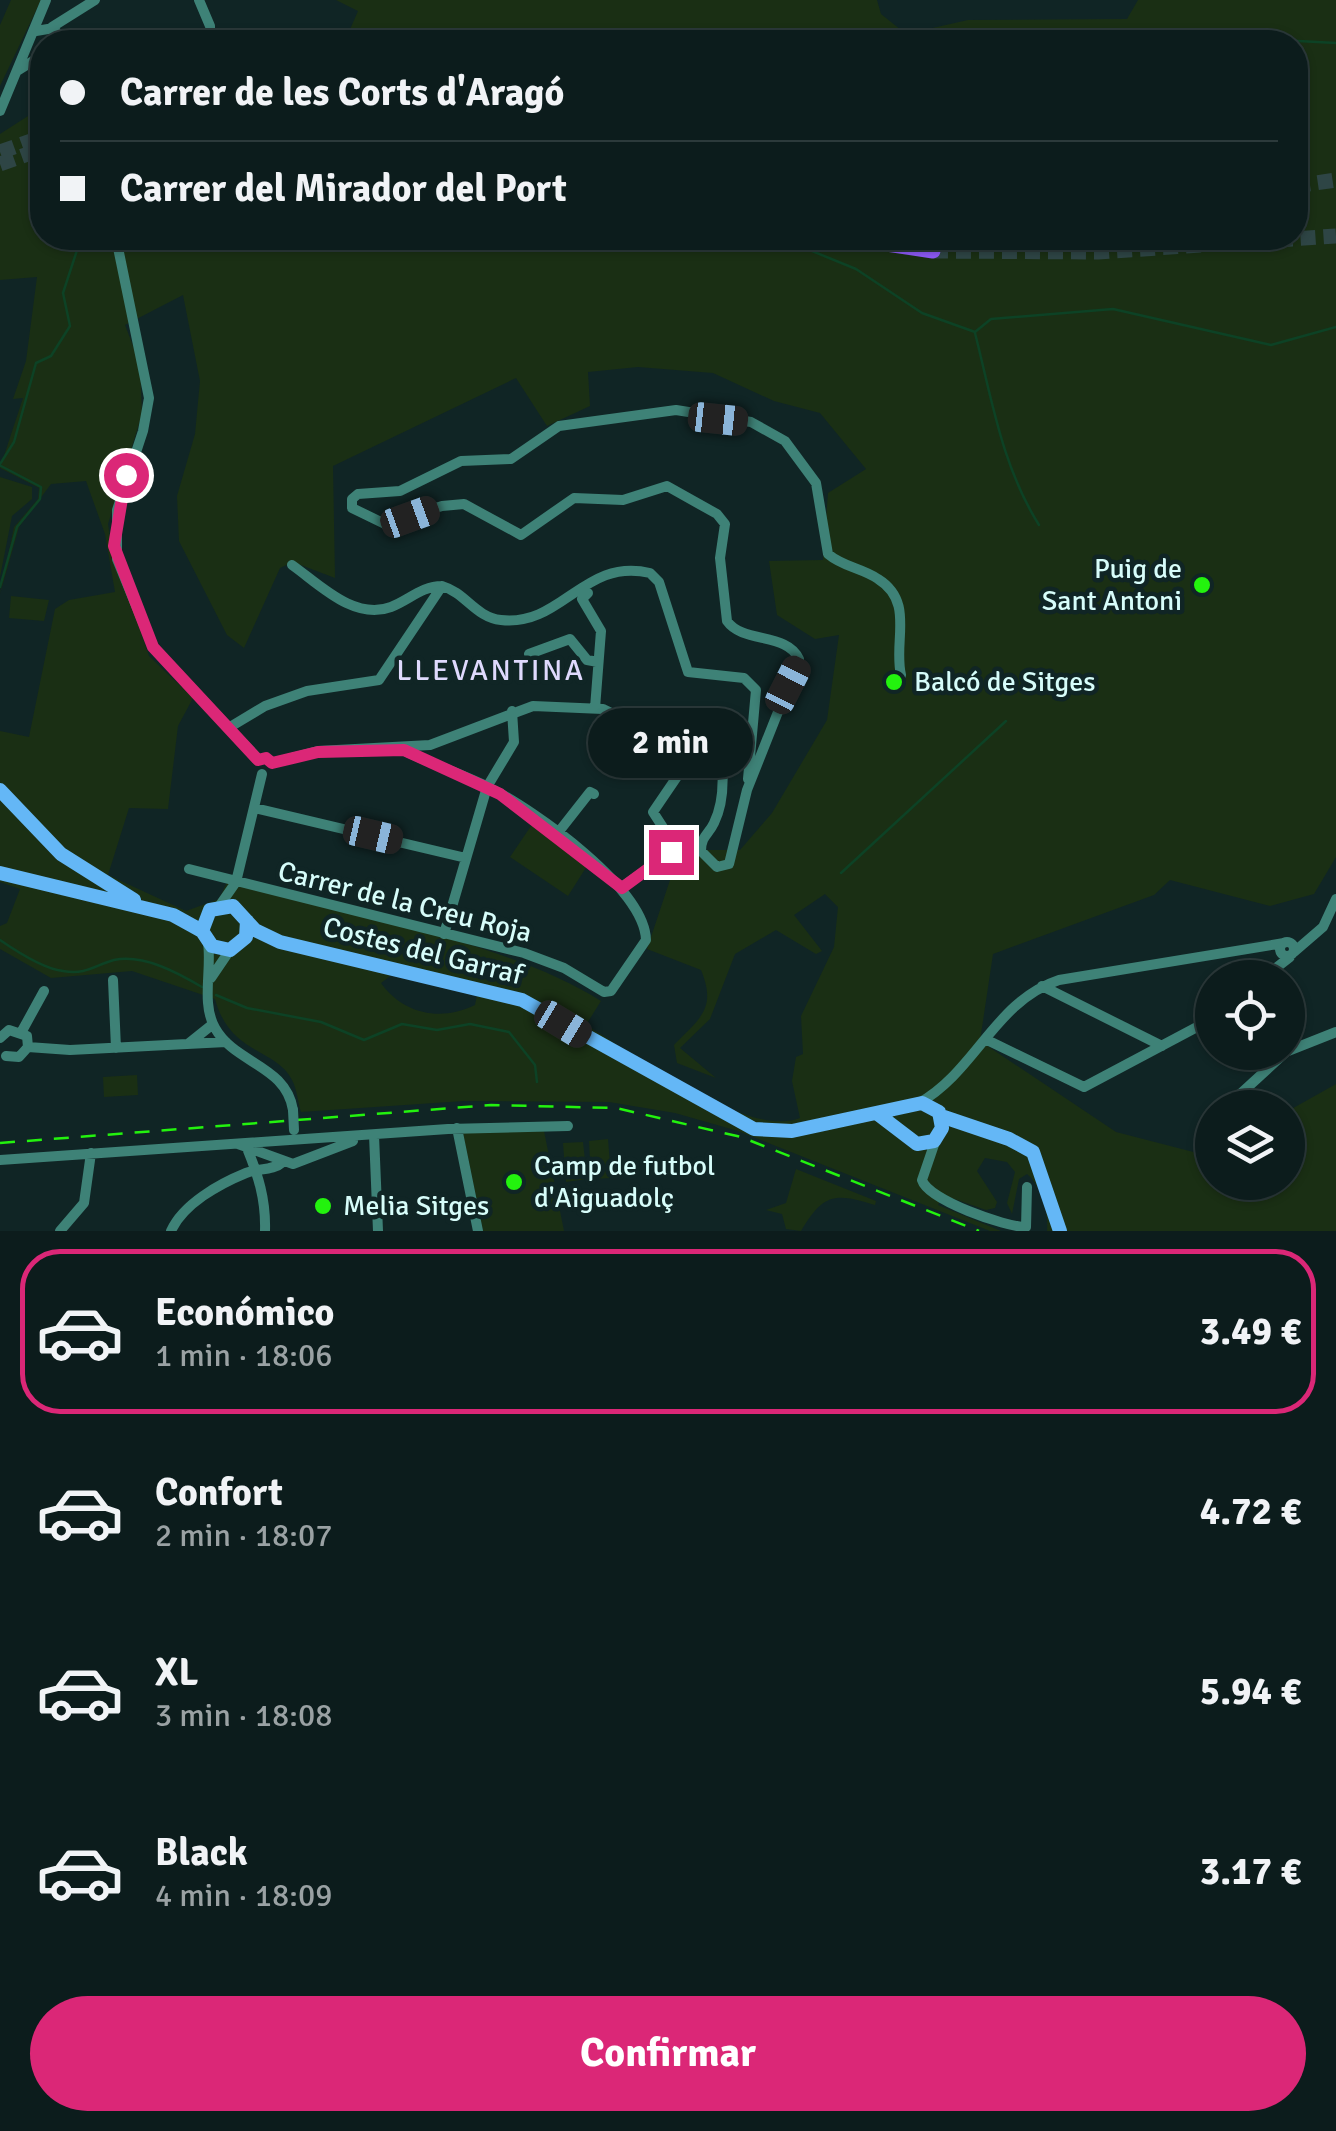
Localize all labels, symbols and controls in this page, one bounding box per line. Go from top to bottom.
text: Carrer de les Corts d'Aragó [120,69,564,116]
text: Carrer del Mirador del Port [120,165,567,212]
car [687,401,749,437]
route start [104,453,149,498]
car [377,493,443,541]
place label: Puig de Sant Antoni [1042,552,1182,618]
marker: Puig de Sant Antoni [1191,574,1213,596]
car [761,651,815,719]
district label: LLEVANTINA [396,652,586,689]
place label: Balcó de Sitges [914,665,1096,699]
marker: Balcó de Sitges [883,671,905,693]
callout: 2 min [588,707,754,777]
text: 2 min [632,723,709,762]
car [340,814,406,856]
route end [649,830,694,875]
street label: Carrer de la Creu Roja [275,854,535,950]
street label: Costes del Garraf [319,910,528,993]
map controls [1195,960,1305,1200]
button: locate [1195,960,1305,1070]
car [530,996,596,1052]
button: layers [1195,1090,1305,1200]
place label: Camp de futbol d'Aiguadolç [534,1149,715,1215]
marker: Camp de futbol d'Aiguadolç [503,1171,525,1193]
place label: Melia Sitges [343,1189,489,1223]
marker: Melia Sitges [312,1195,334,1217]
icon: car [35,1287,125,1377]
text: Económico [155,1289,334,1336]
text: 3.49 € [1200,1308,1301,1355]
text: 1 min · 18:06 [155,1336,333,1375]
icon: car [35,1467,125,1557]
text: Confort [155,1469,283,1516]
text: 4.72 € [1200,1488,1301,1535]
text: 2 min · 18:07 [155,1516,333,1555]
icon: car [35,1647,125,1737]
text: XL [155,1649,198,1696]
text: 5.94 € [1200,1668,1301,1715]
text: 3 min · 18:08 [155,1696,333,1735]
icon: car [35,1827,125,1917]
text: Black [155,1829,248,1876]
text: 3.17 € [1200,1848,1301,1895]
text: 4 min · 18:09 [155,1876,333,1915]
button: Confirmar [30,1996,1306,2111]

